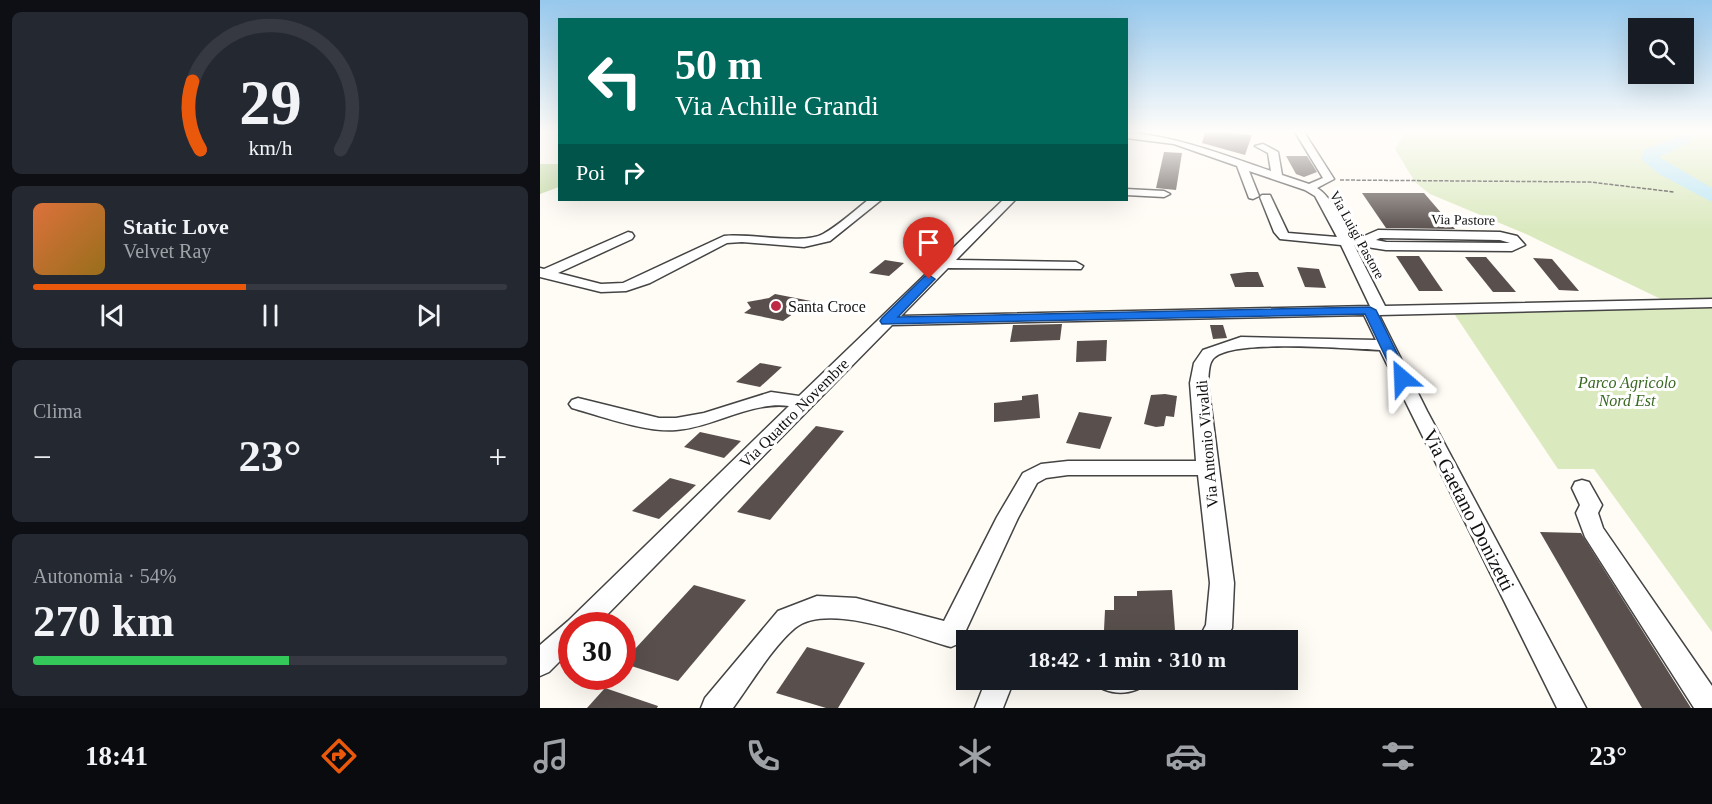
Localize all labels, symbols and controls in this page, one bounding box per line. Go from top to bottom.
map controls [1628,18,1694,84]
button: search [1628,18,1694,84]
icon: left [576,42,654,120]
text: 50 m [675,42,763,88]
text: 29 [239,68,301,137]
text: Via Achille Grandi [675,91,879,121]
text: km/h [248,136,292,160]
icon: right [617,156,650,189]
text: Poi [576,160,605,185]
street label: Via Luigi Pastore [1327,189,1387,281]
street label: Via Pastore [1431,212,1495,228]
text: Static Love [123,214,229,239]
pin [903,217,954,279]
icon: arrive [912,226,945,259]
text: Velvet Ray [123,240,211,262]
place label: Santa Croce [788,298,866,315]
icon: previous [96,299,129,332]
icon: pause [254,299,287,332]
icon: next [412,299,445,332]
marker: Santa Croce [769,299,783,313]
position arrow [1370,346,1434,410]
street label: Via Quattro Novembre [736,355,852,471]
park label: Parco Agricolo Nord Est [1577,374,1676,409]
street label: Via Antonio Vivaldi [1193,379,1221,509]
text: Clima [33,400,82,422]
street label: Via Gaetano Donizetti [1419,425,1520,595]
text: 23° [239,431,302,481]
text: − [33,439,52,475]
text: + [488,439,507,475]
text: Autonomia · 54% [33,565,176,587]
text: 270 km [33,596,174,646]
speed limit sign: 30 [558,612,636,690]
text: 18:42 · 1 min · 310 m [1028,647,1226,672]
icon: directions [318,735,360,777]
icon: music [530,735,572,777]
icon: phone [742,735,784,777]
icon: climate [954,735,996,777]
icon: car [1165,735,1207,777]
icon: filters [1377,735,1419,777]
text: 18:41 [85,741,148,771]
text: 23° [1589,741,1627,771]

